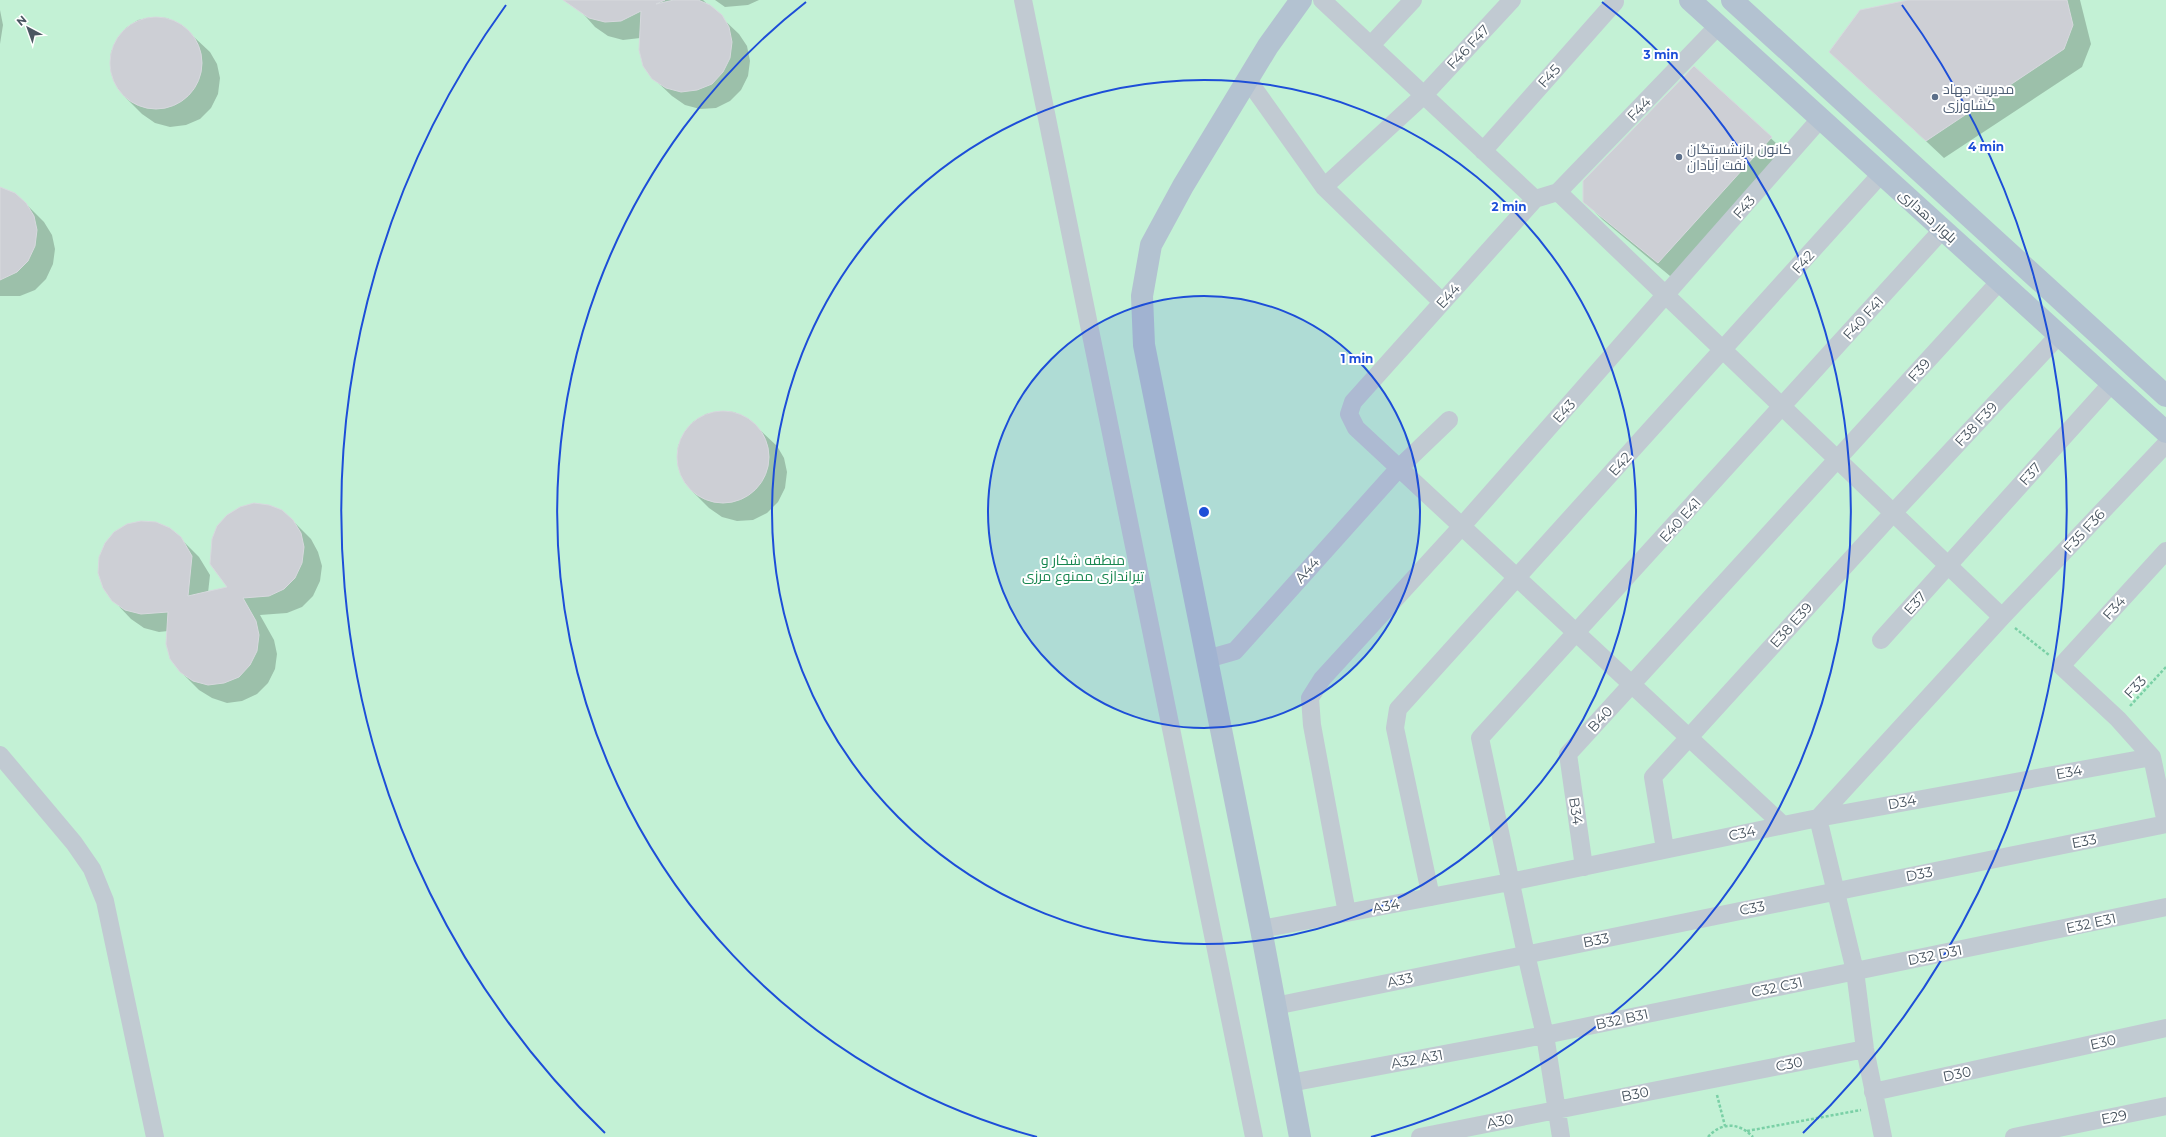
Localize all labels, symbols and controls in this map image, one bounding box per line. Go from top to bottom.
north arrow [8,8,48,48]
text: N [13,12,29,29]
street label: F46 F47 [1443,21,1493,73]
text: 3 min [1643,47,1679,62]
street label: F45 [1534,61,1564,91]
place label: مدیریت جهاد کشاورزی [1943,80,2014,114]
marker: مدیریت جهاد کشاورزی [1930,92,1940,102]
street label: F44 [1623,93,1655,125]
text: 4 min [1968,139,2004,154]
place label: کانون بازنشستگان نفت آبادان [1687,140,1792,174]
marker: کانون بازنشستگان نفت آبادان [1674,152,1684,162]
street label: بلوار دهداری [1895,185,1961,247]
street label: F43 [1729,192,1759,222]
text: 2 min [1492,199,1526,214]
street label: F42 [1788,247,1818,277]
street label: E44 [1432,279,1464,312]
street label: F40 F41 [1839,292,1887,344]
text: 1 min [1341,351,1373,366]
street label: F39 [1904,355,1934,385]
street label: E43 [1549,395,1579,427]
street label: F38 F39 [1951,398,2001,450]
street label: E42 [1605,448,1635,480]
street label: F37 [2015,459,2045,489]
street label: E40 E41 [1655,494,1705,546]
centre of rings [1197,505,1211,519]
street label: F35 F36 [2059,505,2109,557]
park label: منطقه شکار و تیراندازی ممنوع مرزی [1022,551,1144,585]
street label: A44 [1291,553,1324,587]
street label: E37 [1900,588,1930,618]
street label: F34 [2099,592,2130,624]
street label: E38 E39 [1766,598,1816,652]
street label: F33 [2120,672,2150,702]
street label: B40 [1584,702,1616,736]
street label: E34 [2054,761,2084,783]
street label: D34 [1886,791,1918,813]
street label: B34 [1565,796,1587,827]
street label: C34 [1727,821,1758,845]
street label: E33 [2070,830,2098,852]
street label: D33 [1904,863,1934,885]
street label: A34 [1371,894,1402,917]
street label: C33 [1738,897,1766,919]
street label: E32 E31 [2064,909,2118,937]
street label: B33 [1581,929,1611,951]
street label: D32 D31 [1906,941,1964,969]
street label: A33 [1385,968,1415,991]
street label: C32 C31 [1750,973,1804,1001]
street label: B32 B31 [1594,1005,1650,1033]
street label: E30 [2088,1030,2118,1054]
street label: A32 A31 [1389,1046,1445,1072]
street label: C30 [1774,1053,1804,1075]
street label: D30 [1941,1062,1973,1086]
street label: B30 [1620,1083,1650,1105]
street label: E29 [2100,1106,2128,1128]
street label: A30 [1485,1109,1515,1133]

